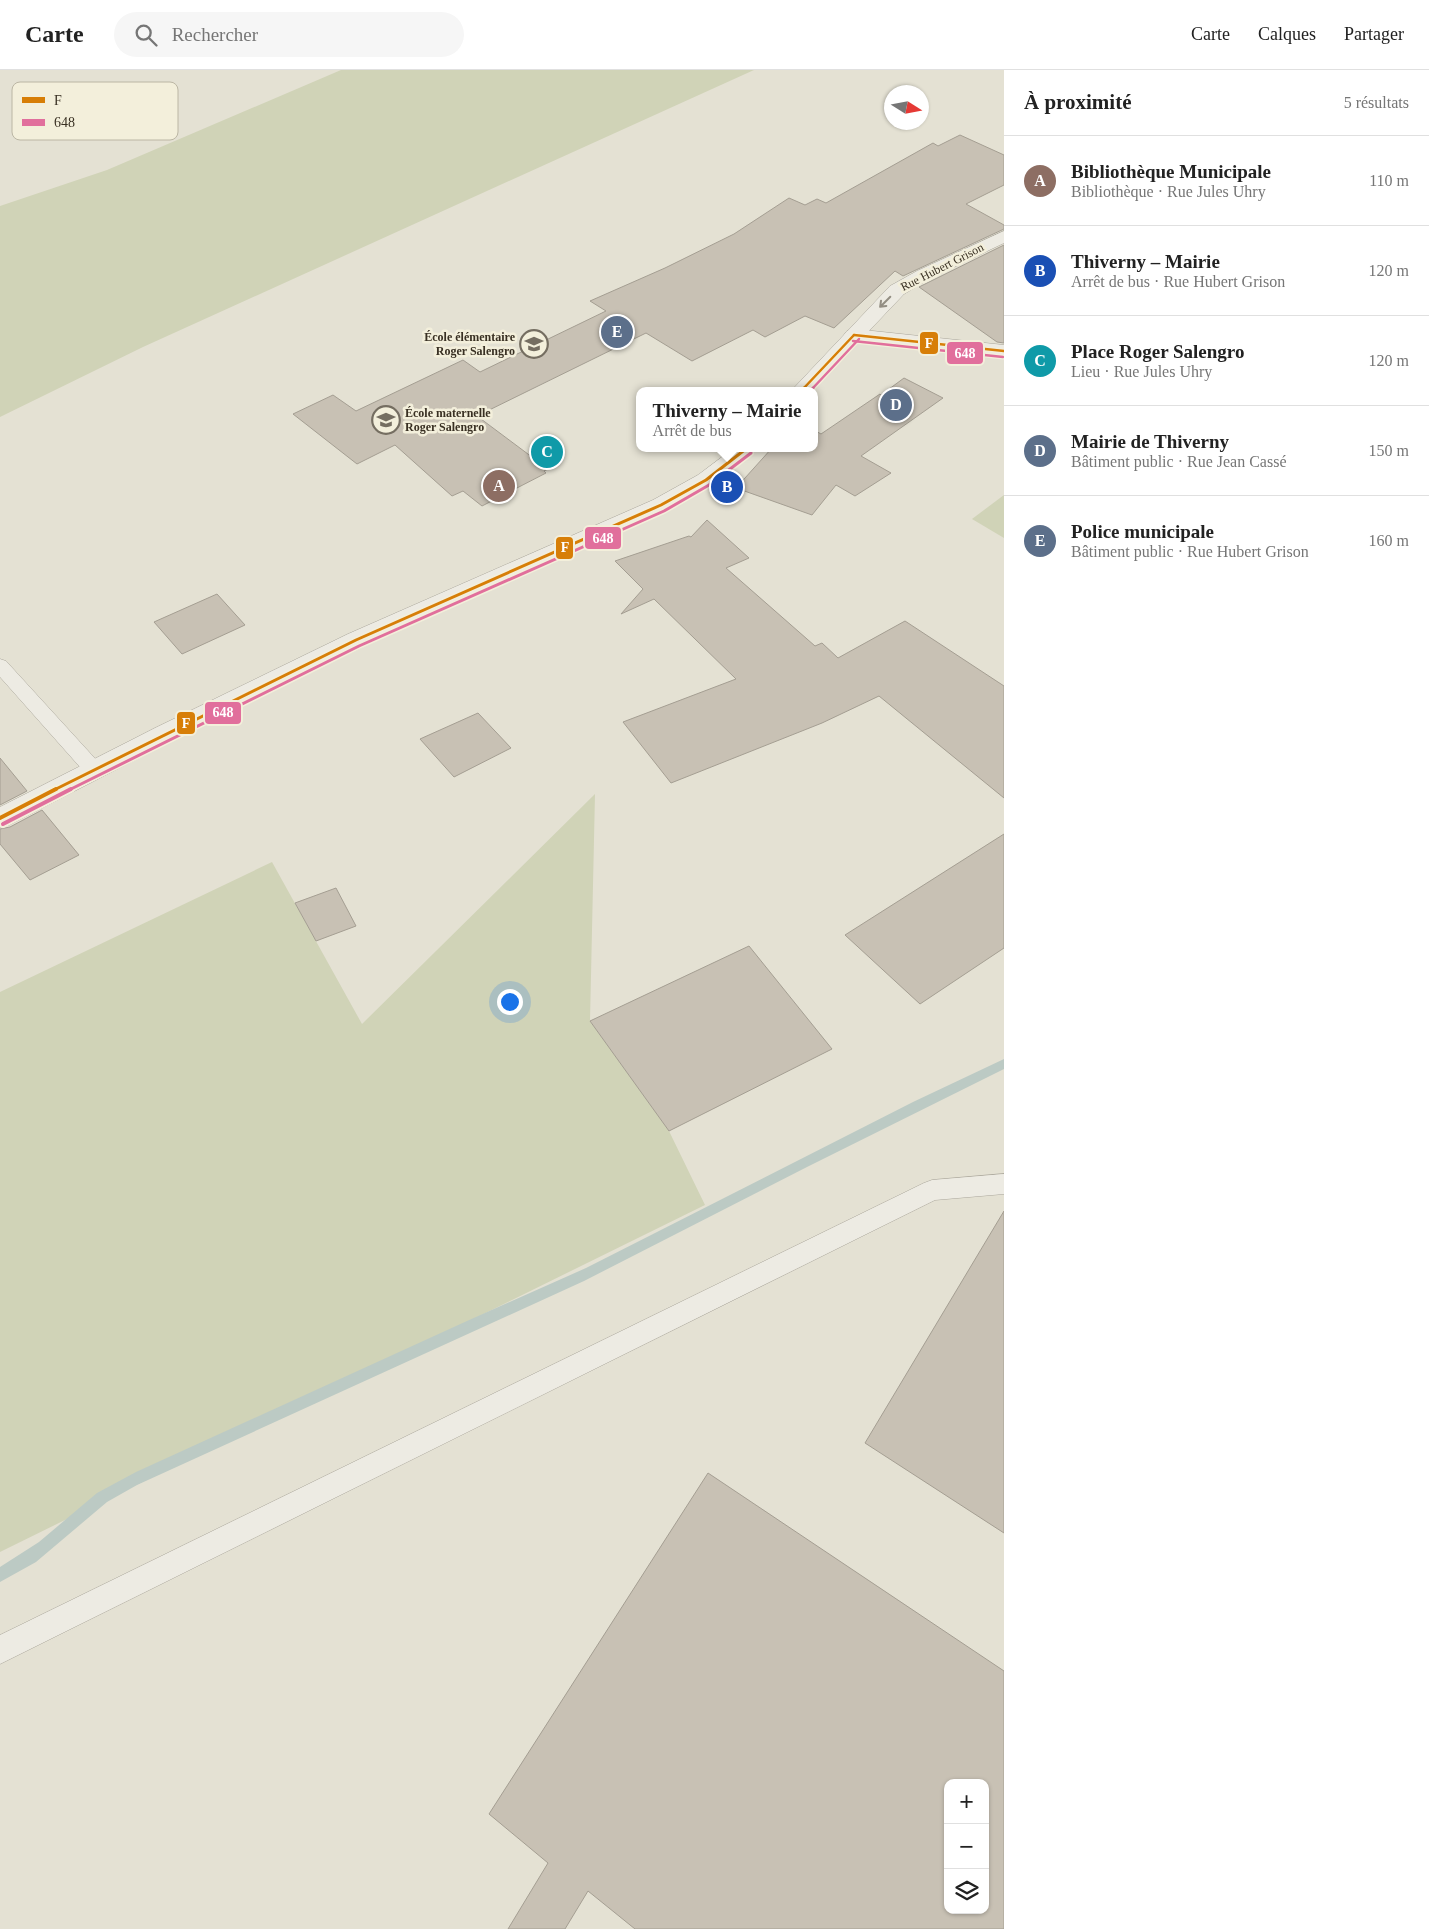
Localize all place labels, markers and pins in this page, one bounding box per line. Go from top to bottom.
pin: E [601,313,633,351]
school or university icon: École élémentaire Roger Salengro [519,329,549,359]
place label: École élémentaire Roger Salengro [424,330,516,358]
pin: D [880,386,912,424]
school or university icon: École maternelle Roger Salengro [371,405,401,435]
place label: École maternelle Roger Salengro [405,406,491,434]
pin: C [531,433,563,471]
pin: A [483,467,515,505]
pin: B [711,468,743,506]

